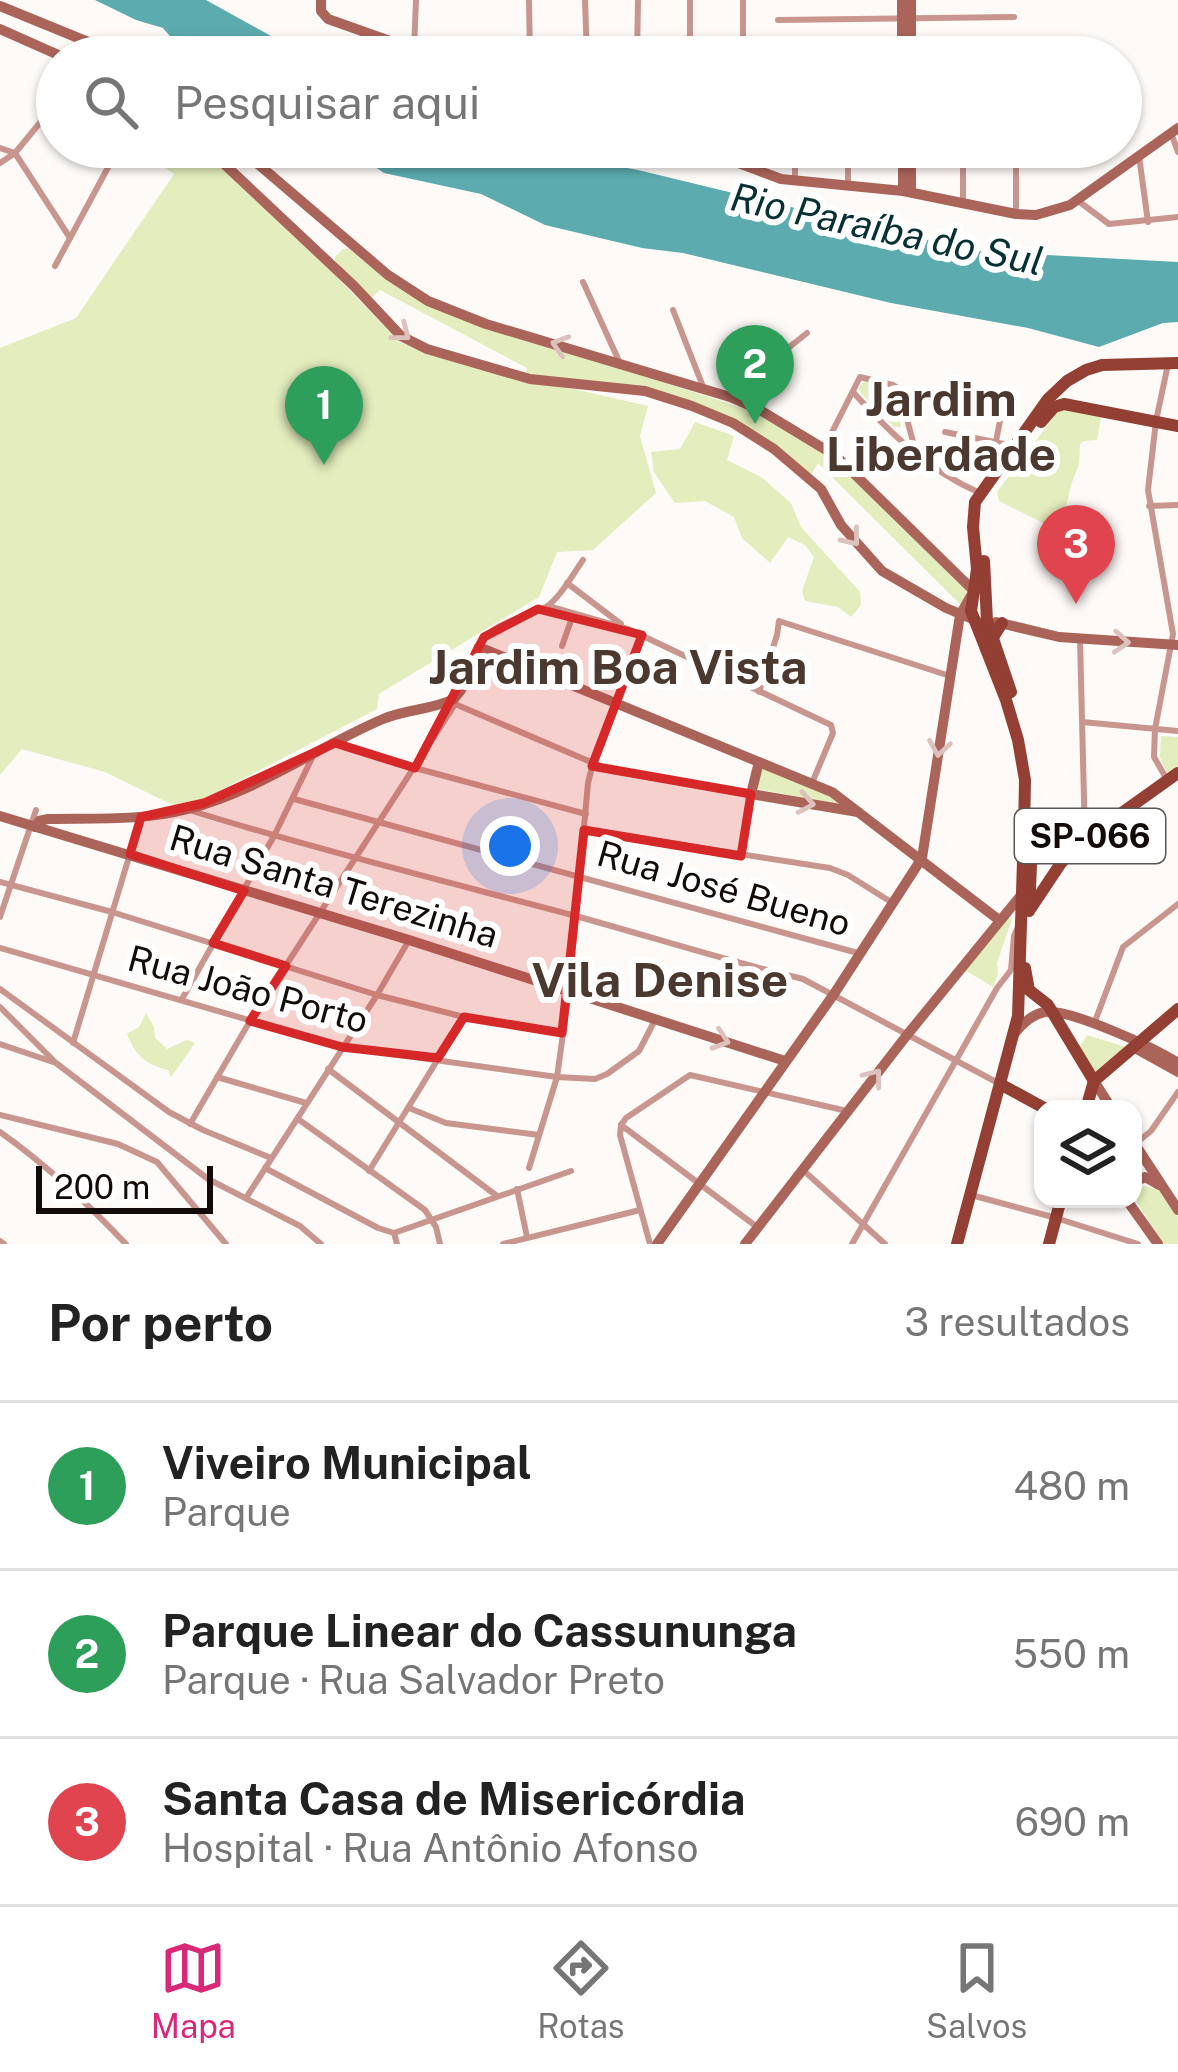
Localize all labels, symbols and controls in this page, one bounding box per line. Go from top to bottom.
search box [36,36,1142,168]
icon: search [78,69,144,135]
text: Pesquisar aqui [174,76,480,129]
water label: Rio Paraíba do Sul [727,173,1047,285]
one-way arrow [388,318,410,340]
pin: 2 [716,325,794,424]
one-way arrow [550,334,571,359]
pin: 1 [285,366,363,465]
district label: Jardim Liberdade [826,370,1056,482]
pin: 3 [1037,505,1115,604]
one-way arrow [838,524,859,546]
one-way arrow [1112,629,1131,655]
district label: Jardim Boa Vista [428,638,808,695]
one-way arrow [927,738,953,757]
one-way arrow [796,790,816,815]
road number: SP-066 [1015,809,1165,863]
street label: Rua Santa Terezinha [165,816,503,956]
your location [480,816,540,876]
street label: Rua José Bueno [593,832,855,944]
street label: Rua João Porto [123,937,373,1041]
district label: Vila Denise [532,951,788,1008]
one-way arrow [710,1025,731,1050]
one-way arrow [860,1068,881,1090]
map controls [1034,1100,1142,1208]
button: layers [1034,1100,1142,1208]
scale bar [36,1160,213,1213]
text: 200 m [54,1168,150,1206]
text: Por perto [48,1293,273,1352]
text: 3 resultados [905,1299,1130,1345]
text: Viveiro Municipal [162,1436,532,1489]
text: 1 [79,1463,95,1509]
text: 480 m [1013,1463,1130,1509]
text: Parque [162,1489,291,1535]
text: Parque Linear do Cassununga [162,1604,797,1657]
text: 2 [75,1631,99,1677]
text: 550 m [1013,1631,1130,1677]
text: Parque · Rua Salvador Preto [162,1657,665,1703]
text: Santa Casa de Misericórdia [162,1772,746,1825]
text: 3 [74,1799,100,1845]
text: 690 m [1015,1799,1130,1845]
text: Hospital · Rua Antônio Afonso [162,1825,698,1871]
tab: Mapa [151,1935,236,2045]
tab: Rotas [537,1935,625,2045]
tab: Salvos [926,1935,1027,2045]

